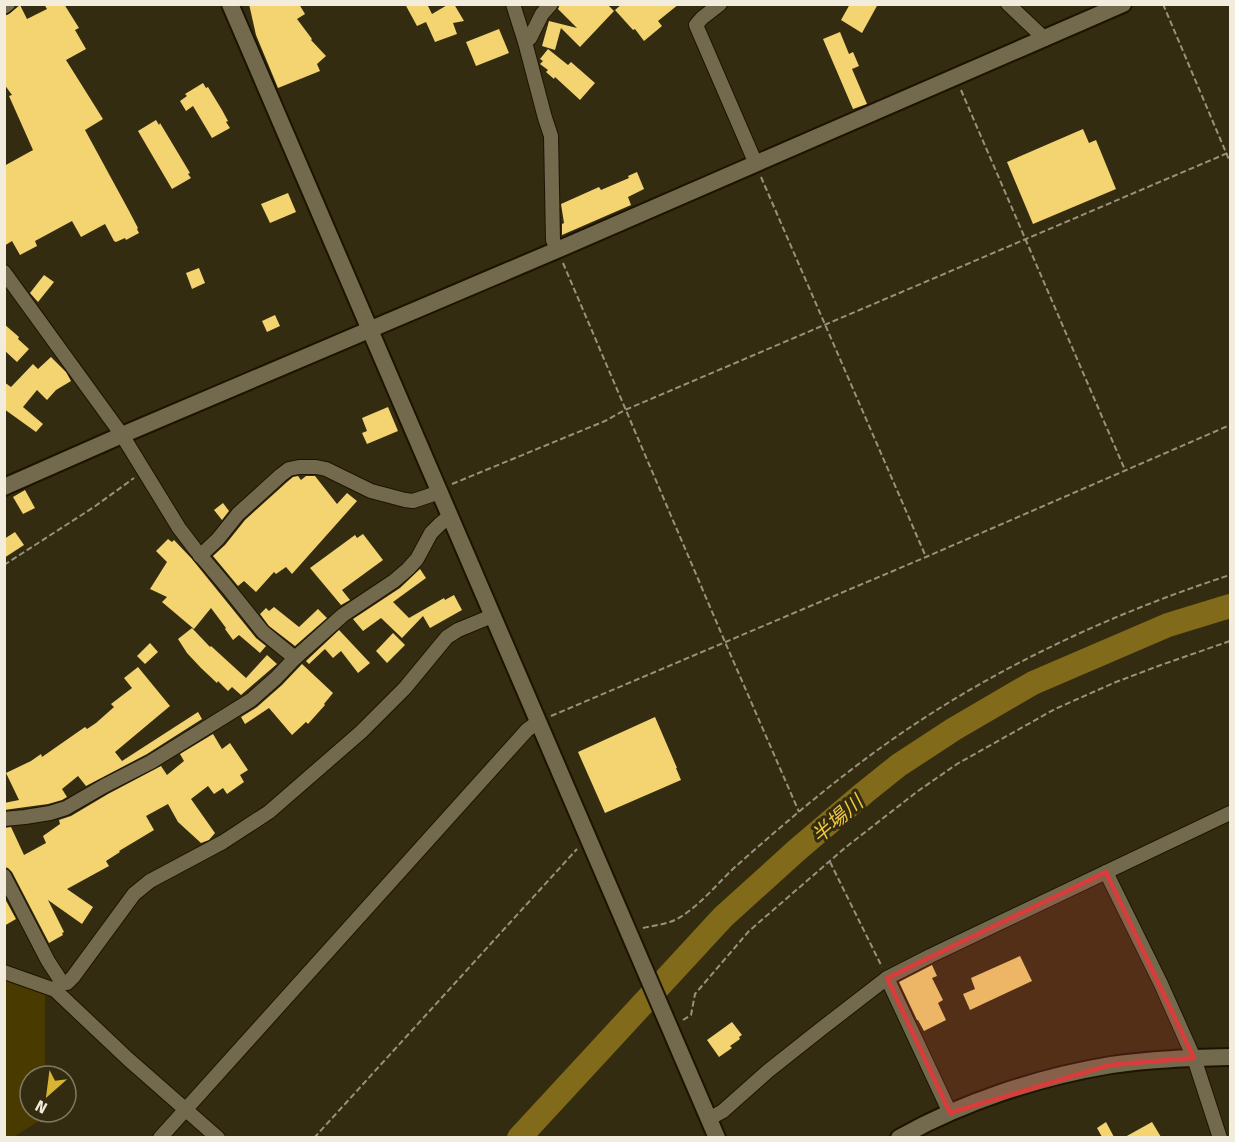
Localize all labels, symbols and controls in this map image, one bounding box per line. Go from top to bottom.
water label: 半場川 [806,789,869,848]
north arrow [18,1064,78,1124]
text: N [32,1096,50,1118]

